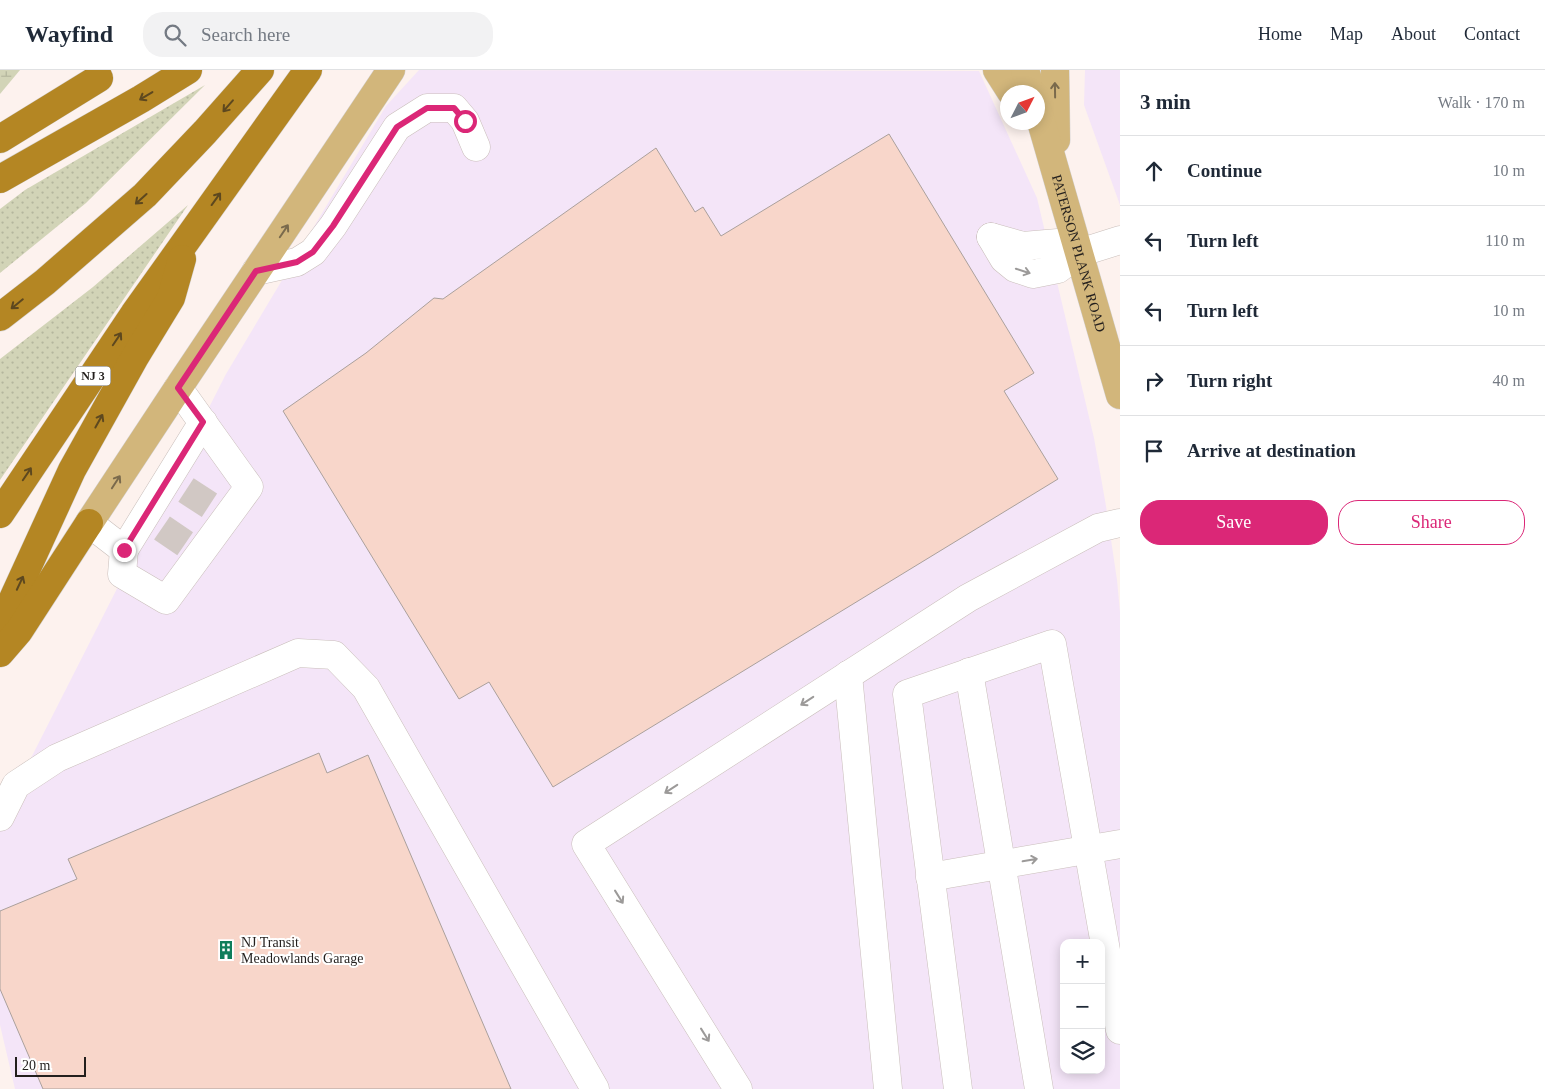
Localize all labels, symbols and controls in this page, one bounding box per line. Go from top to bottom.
search box [143,12,493,57]
text: Wayfind [25,21,113,47]
icon: search [161,21,189,49]
text: Search here [201,24,290,45]
text: Home [1258,24,1302,44]
text: Map [1330,24,1363,44]
text: About [1391,24,1436,44]
text: Contact [1464,24,1520,44]
one-way arrow [1050,83,1060,99]
north arrow [1000,85,1045,130]
text: 3 min [1140,90,1191,114]
one-way arrow [140,91,154,101]
text: Walk · 170 m [1438,94,1525,111]
one-way arrow [222,100,234,113]
route start [454,110,477,133]
icon: ahead [1140,157,1168,185]
text: Continue [1187,160,1262,181]
text: 10 m [1493,162,1525,179]
street label: PATERSON PLANK ROAD [1049,173,1109,334]
one-way arrow [211,192,221,206]
one-way arrow [135,193,147,205]
one-way arrow [279,224,289,238]
icon: left [1140,227,1168,255]
text: Turn left [1187,230,1259,251]
text: 110 m [1485,232,1525,249]
one-way arrow [1015,267,1031,276]
icon: left [1140,297,1168,325]
one-way arrow [11,299,24,310]
text: Turn left [1187,300,1259,321]
text: 10 m [1493,302,1525,319]
one-way arrow [112,332,123,346]
road number: NJ 3 [76,366,110,386]
icon: right [1140,367,1168,395]
text: Turn right [1187,370,1272,391]
text: 40 m [1493,372,1525,389]
one-way arrow [95,414,104,429]
icon: arrive [1140,437,1168,465]
text: Arrive at destination [1187,440,1356,461]
one-way arrow [22,467,32,481]
one-way arrow [111,476,121,490]
button: Save [1140,500,1328,545]
button: Share [1338,500,1525,545]
route end [113,539,136,562]
one-way arrow [16,576,26,591]
one-way arrow [801,697,815,707]
one-way arrow [664,785,678,795]
one-way arrow [1022,854,1038,864]
one-way arrow [614,889,624,903]
place label: NJ Transit Meadowlands Garage [241,935,363,966]
building icon: NJ Transit Meadowlands Garage [215,939,237,961]
map controls [1060,939,1105,1074]
button: + [1060,939,1105,984]
button: − [1060,984,1105,1029]
one-way arrow [700,1027,710,1041]
button: layers [1060,1029,1105,1074]
scale bar [15,1054,86,1077]
text: 20 m [22,1058,50,1073]

